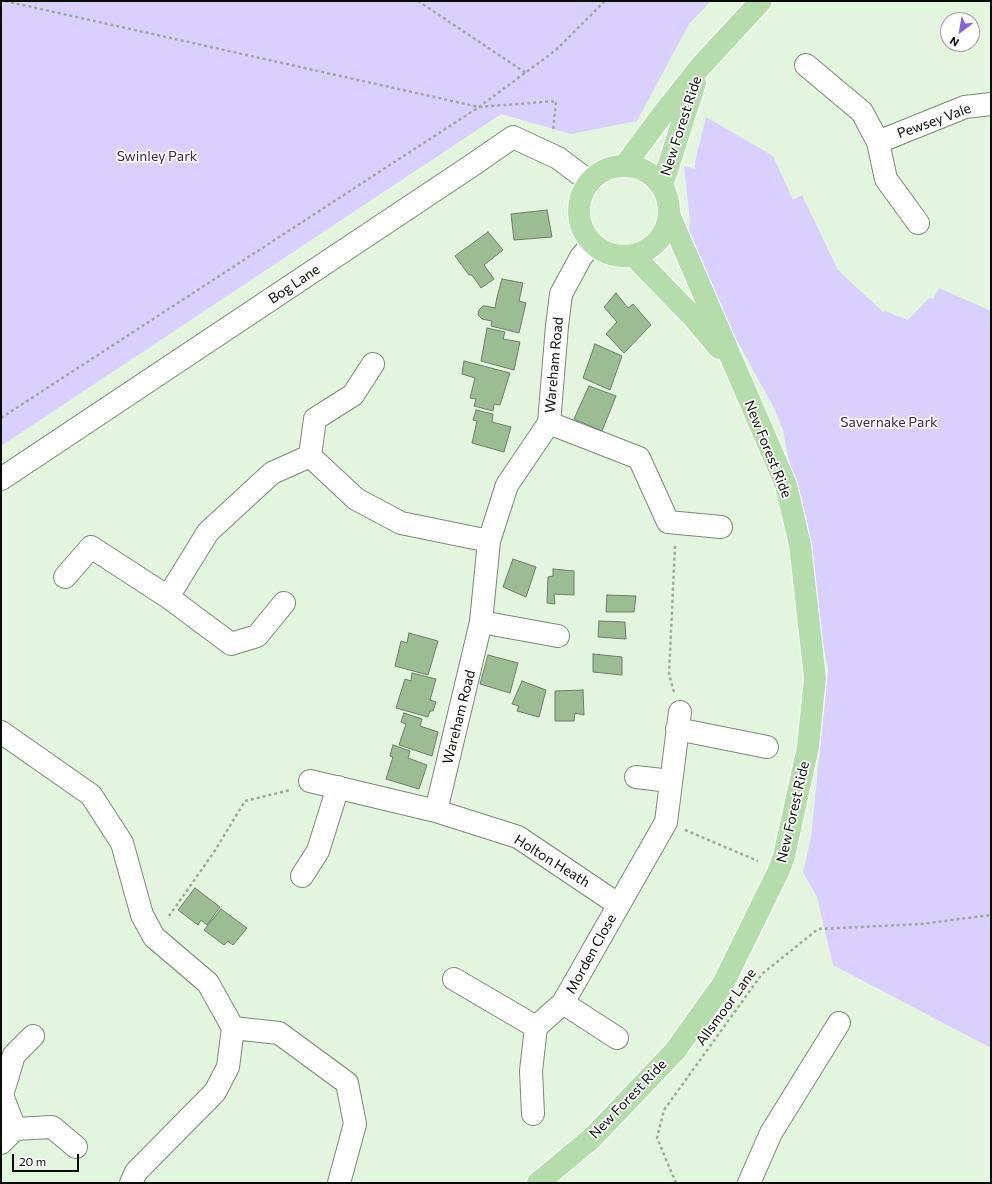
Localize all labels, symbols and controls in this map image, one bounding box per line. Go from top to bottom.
north arrow [940,12,980,52]
text: N [947,34,961,50]
street label: New Forest Ride [657,74,705,178]
street label: Pewsey Vale [895,100,973,142]
park label: Swinley Park [117,148,197,164]
street label: Bog Lane [265,261,323,307]
street label: Wareham Road [541,316,567,414]
street label: New Forest Ride [741,398,795,500]
park label: Savernake Park [840,414,938,430]
street label: Wareham Road [439,668,479,766]
street label: New Forest Ride [773,760,813,864]
street label: Holton Heath [511,831,593,891]
street label: Morden Close [562,911,620,997]
street label: Allsmoor Lane [692,965,760,1049]
street label: New Forest Ride [586,1056,670,1142]
scale bar [14,1146,81,1172]
text: 20 m [19,1154,46,1168]

